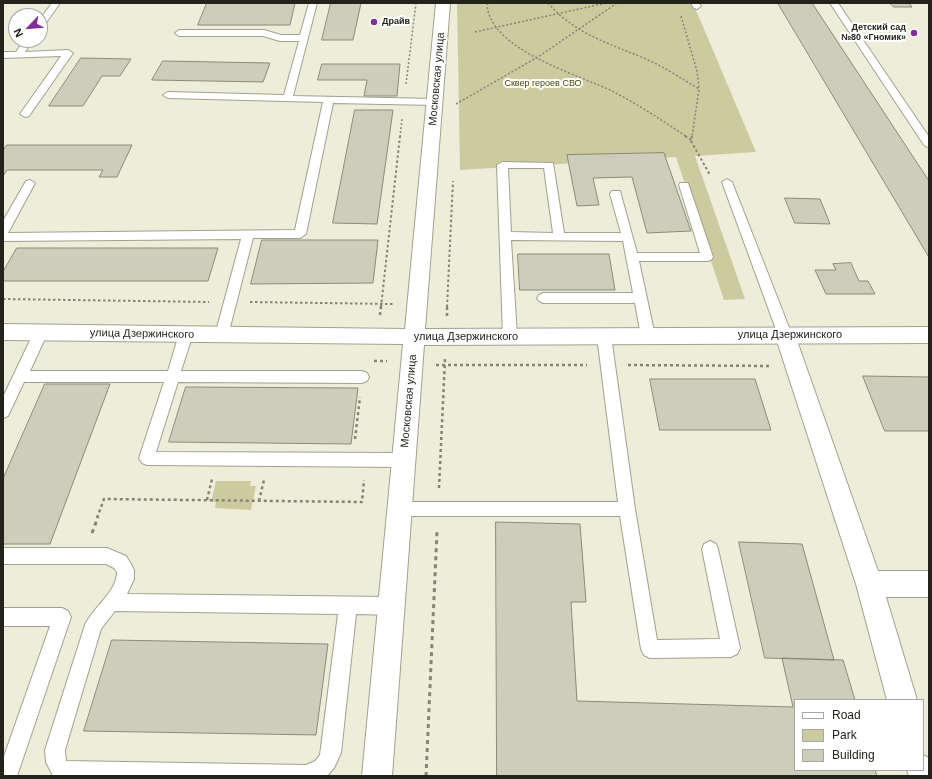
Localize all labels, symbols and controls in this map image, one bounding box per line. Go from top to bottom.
north arrow [8,8,48,48]
marker: Драйв [369,17,379,27]
place label: Драйв [382,17,410,27]
place label: Детский сад №80 «Гномик» [841,23,906,44]
text: N [11,27,25,39]
marker: Детский сад №80 «Гномик» [909,28,919,38]
street label: Московская улица [426,32,448,126]
park label: Сквер героев СВО [504,79,582,89]
street label: улица Дзержинского [90,326,194,342]
street label: улица Дзержинского [738,328,842,342]
street label: улица Дзержинского [414,330,518,344]
street label: Московская улица [398,354,420,448]
legend [794,699,924,771]
text: Road [832,708,861,722]
text: Park [832,728,857,742]
text: Building [832,748,875,762]

